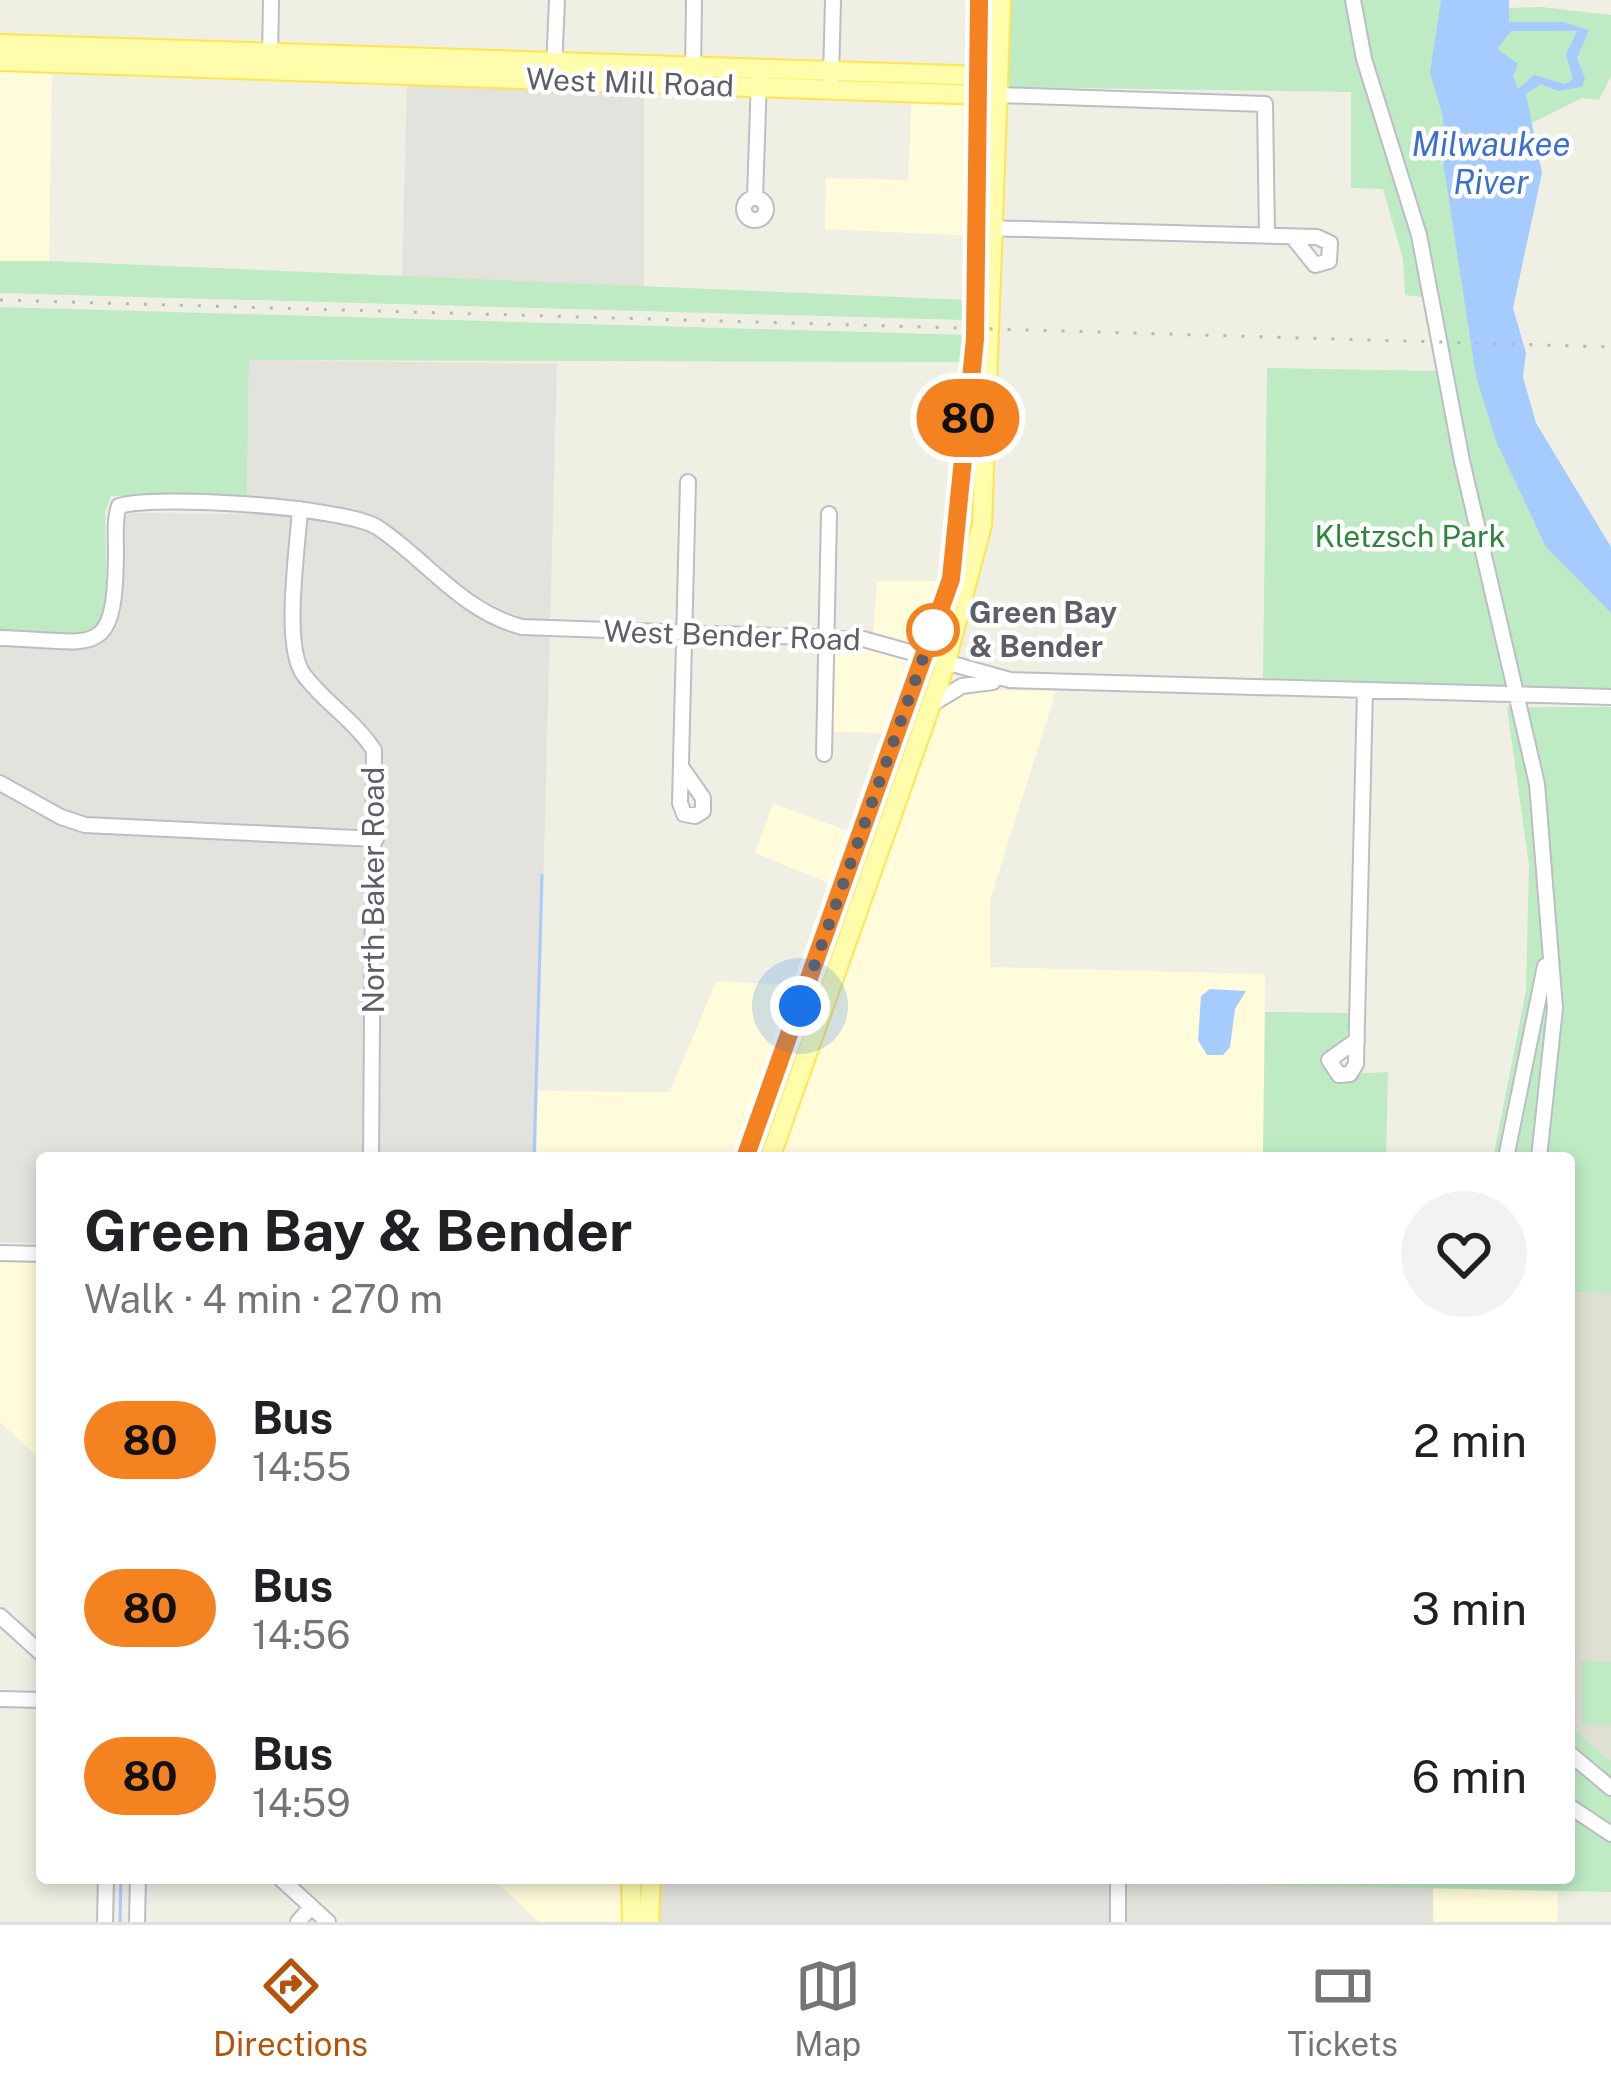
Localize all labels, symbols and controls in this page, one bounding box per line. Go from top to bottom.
street label: West Mill Road [525,60,735,104]
water label: Milwaukee River [1412,125,1570,201]
line badge: 80 [914,379,1022,457]
text: 80 [940,393,996,442]
park label: Kletzsch Park [1314,518,1506,554]
place label: Green Bay & Bender [969,594,1117,664]
marker: Green Bay & Bender [908,605,958,655]
street label: West Bender Road [603,613,861,657]
street label: North Baker Road [355,767,391,1013]
your location [770,976,830,1036]
button: heart [1401,1191,1527,1317]
text: Green Bay & Bender [84,1197,632,1264]
text: Walk · 4 min · 270 m [84,1276,443,1322]
text: Bus [252,1391,333,1444]
text: 2 min [1413,1414,1527,1467]
text: 80 [122,1415,178,1464]
text: 14:55 [252,1444,351,1490]
text: Bus [252,1559,333,1612]
text: 3 min [1411,1582,1527,1635]
text: 80 [122,1583,178,1632]
text: 14:56 [252,1612,350,1658]
text: Bus [252,1727,333,1780]
text: 6 min [1412,1750,1527,1803]
text: 80 [122,1751,178,1800]
text: 14:59 [252,1780,351,1826]
tab: Directions [213,1953,368,2063]
tab: Map [794,1953,861,2063]
tab: Tickets [1287,1953,1398,2063]

